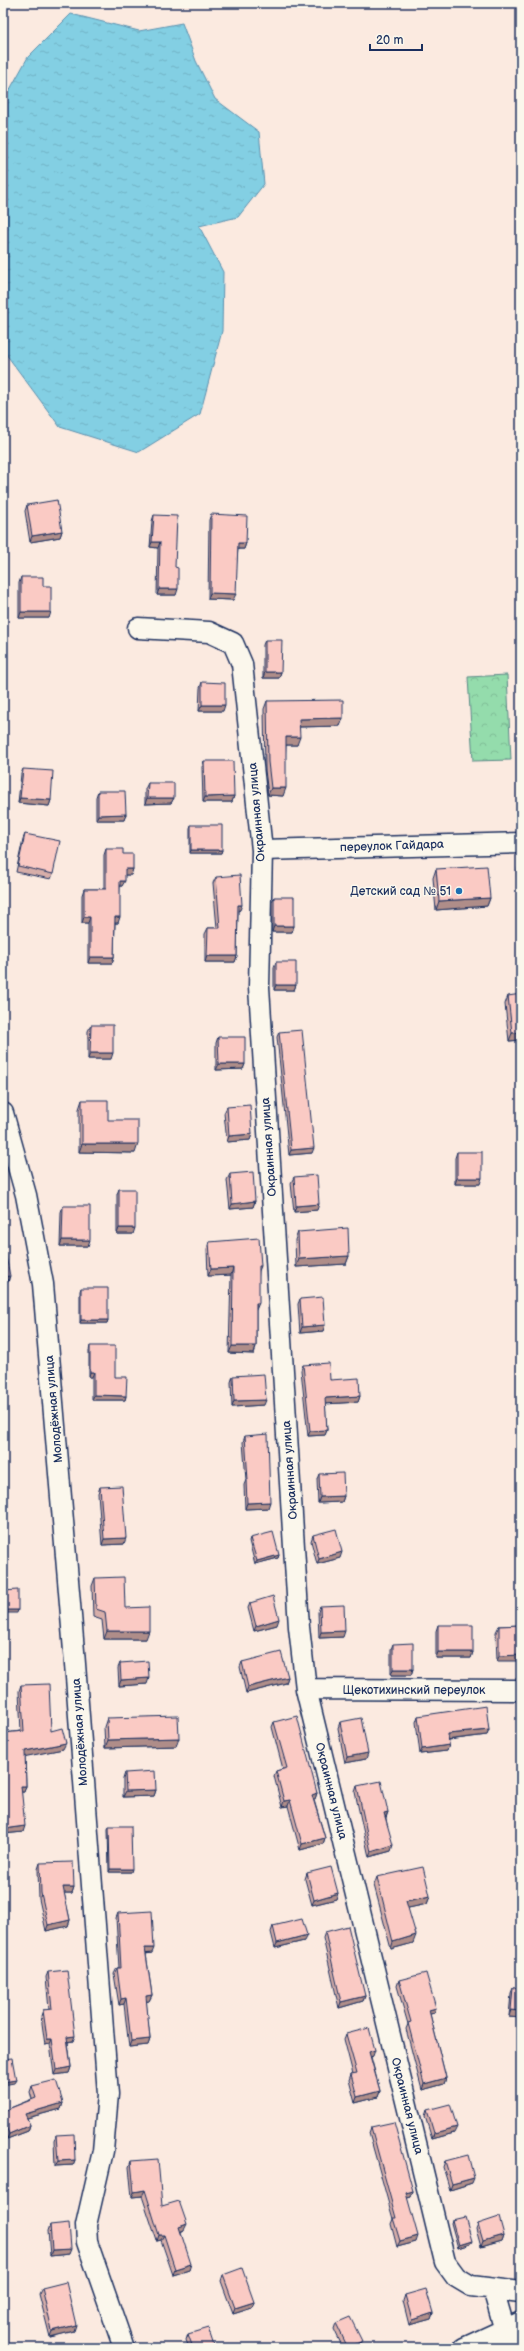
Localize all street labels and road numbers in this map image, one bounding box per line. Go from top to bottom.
street label: Окраинная улица [245,762,269,862]
street label: переулок Гайдара [340,837,444,855]
street label: Окраинная улица [258,1097,280,1197]
street label: Молодёжная улица [42,1354,66,1464]
street label: Окраинная улица [279,1420,301,1520]
street label: Молодёжная улица [69,1678,91,1786]
street label: Щекотихинский переулок [343,1683,486,1698]
street label: Окраинная улица [312,1741,350,1841]
street label: Окраинная улица [388,2056,426,2156]

